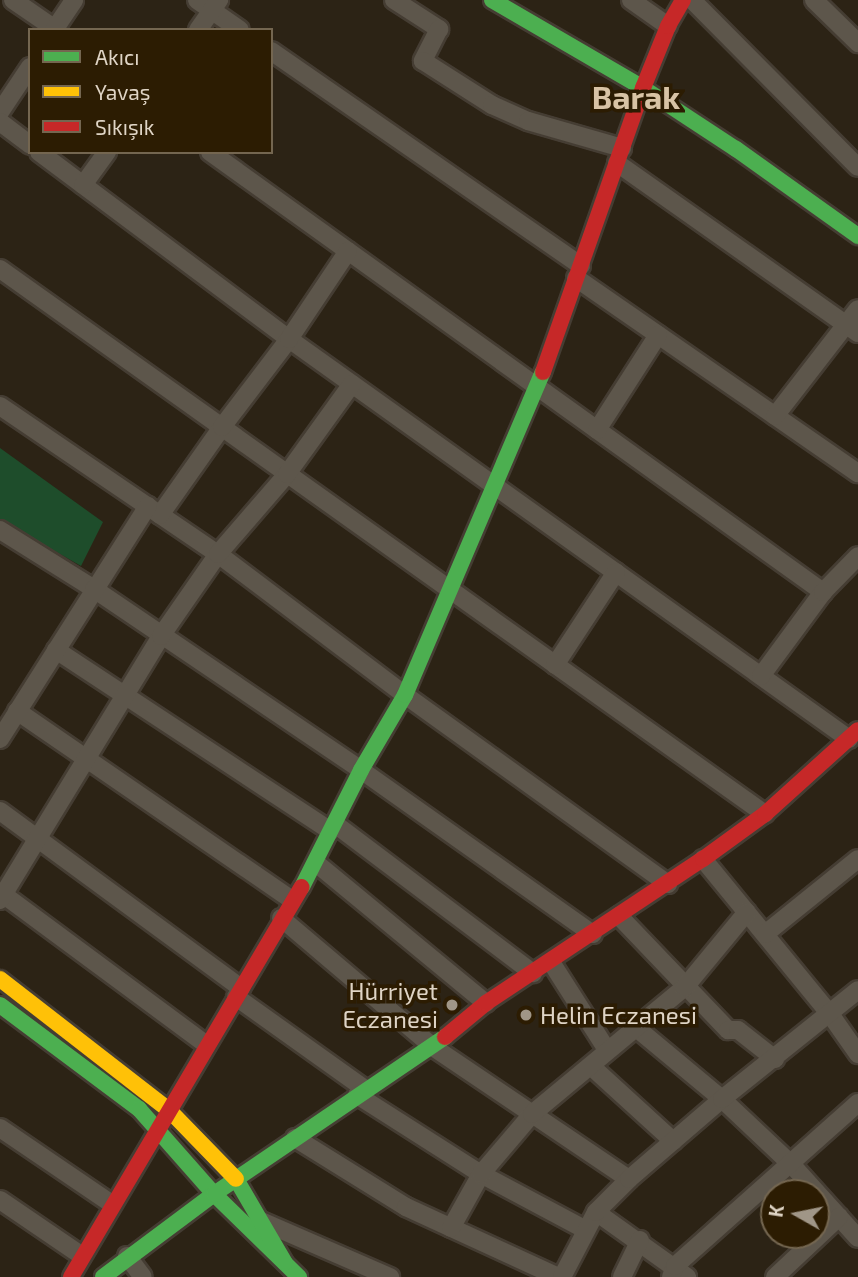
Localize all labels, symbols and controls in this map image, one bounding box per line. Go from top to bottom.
legend [28,28,273,154]
text: Akıcı [95,44,139,69]
district label: Barak [592,77,680,115]
text: Yavaş [95,79,151,104]
text: Sıkışık [95,114,155,139]
place label: Hürriyet Eczanesi [342,977,438,1033]
marker: Hürriyet Eczanesi [444,997,460,1013]
place label: Helin Eczanesi [540,1001,697,1029]
marker: Helin Eczanesi [518,1007,534,1023]
north arrow [760,1179,830,1249]
text: K [763,1203,788,1219]

